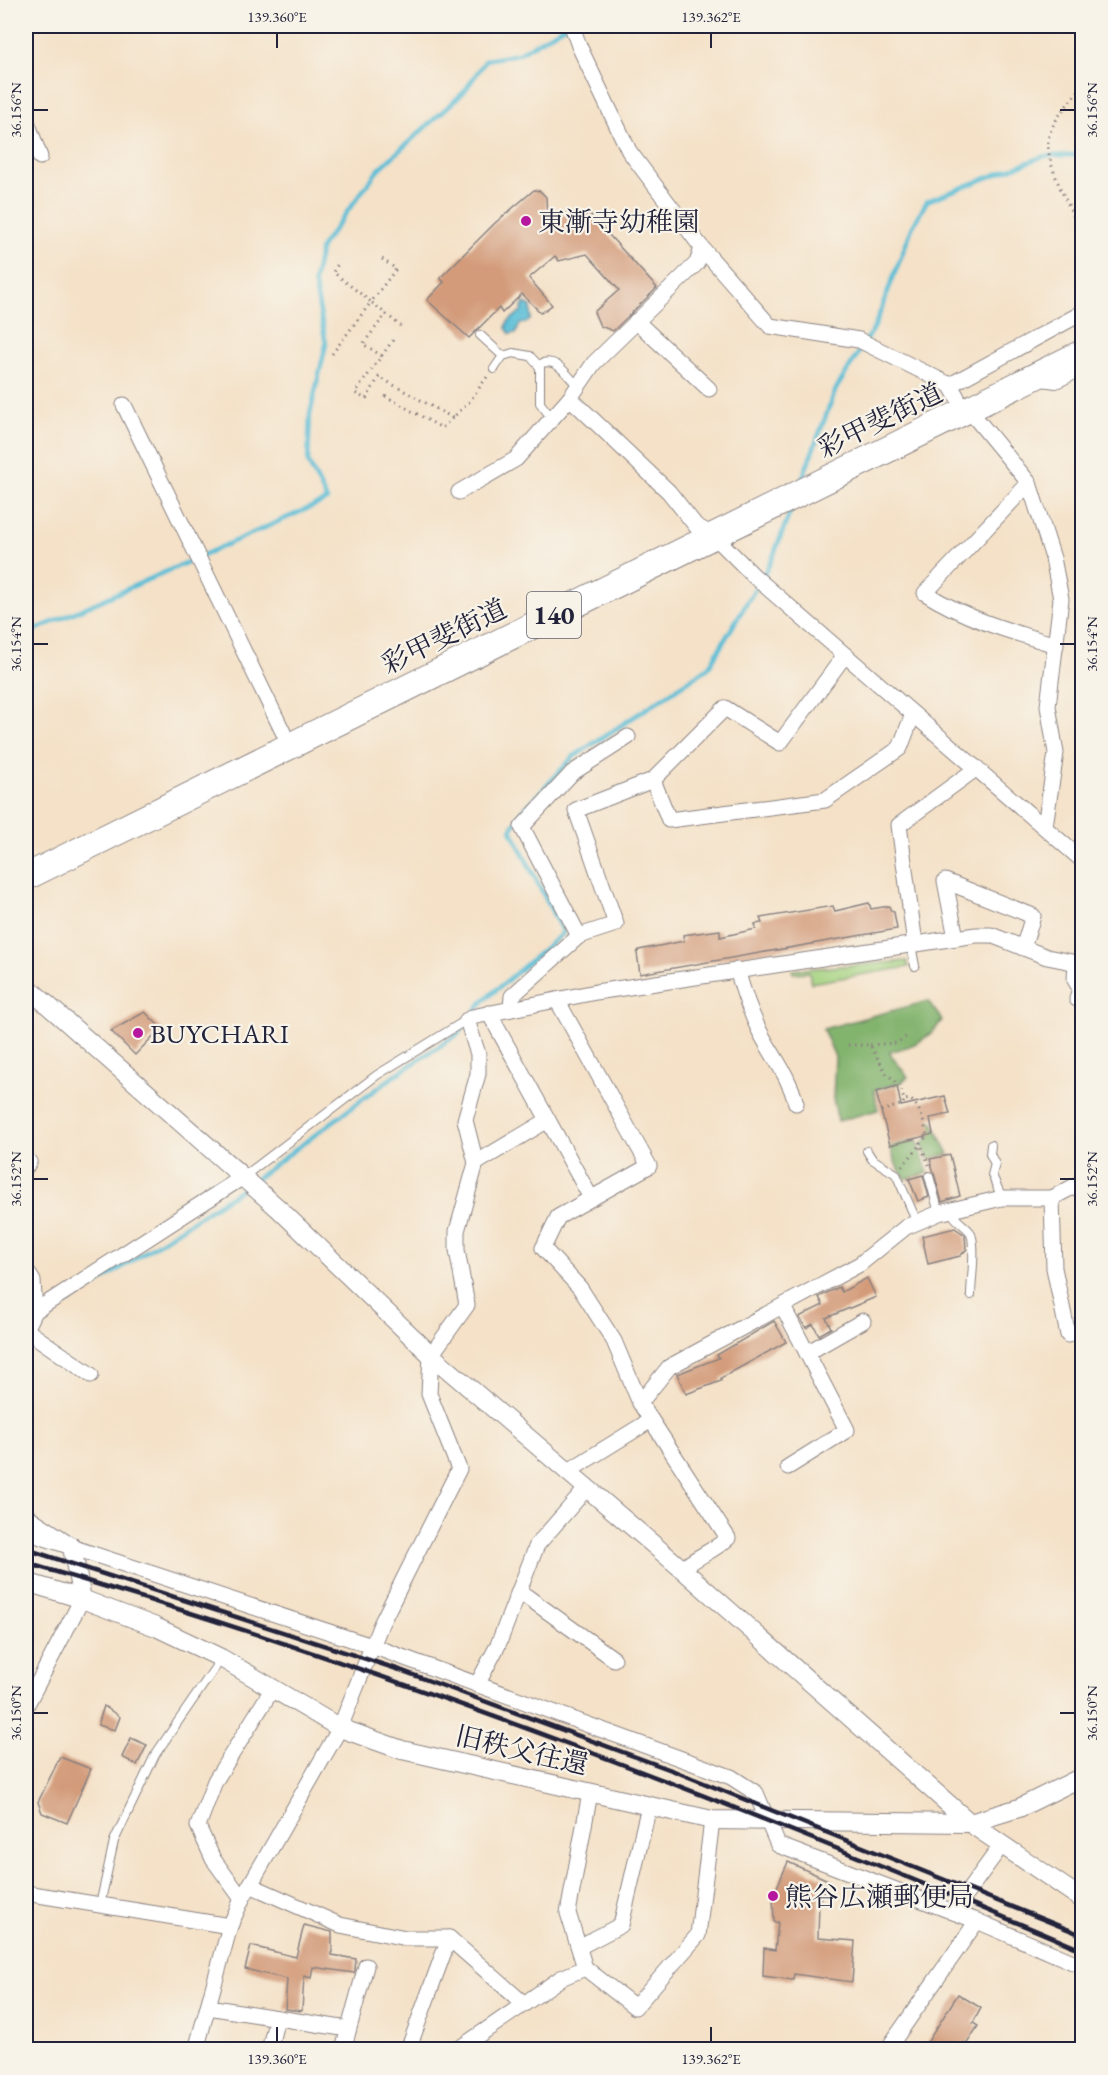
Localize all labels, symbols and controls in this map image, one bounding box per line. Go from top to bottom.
text: 139.360°E [247,7,307,26]
text: 139.362°E [681,7,741,26]
text: 36.156°N [6,82,25,138]
text: 36.156°N [1082,82,1101,138]
place label: 東漸寺幼稚園 [538,204,700,239]
marker: 東漸寺幼稚園 [519,214,533,228]
street label: 彩甲斐街道 [812,375,948,465]
street label: 彩甲斐街道 [376,591,512,681]
road number: 140 [527,592,581,638]
text: 36.154°N [6,616,25,672]
text: 36.154°N [1082,616,1101,672]
place label: BUYCHARI [150,1016,289,1051]
marker: BUYCHARI [131,1026,145,1040]
text: 36.152°N [6,1151,25,1207]
text: 36.152°N [1082,1151,1101,1207]
text: 36.150°N [6,1685,25,1741]
text: 36.150°N [1082,1685,1101,1741]
street label: 旧秩父往還 [452,1718,592,1782]
place label: 熊谷広瀬郵便局 [785,1879,974,1914]
marker: 熊谷広瀬郵便局 [766,1889,780,1903]
text: 139.360°E [247,2049,307,2068]
text: 139.362°E [681,2049,741,2068]

